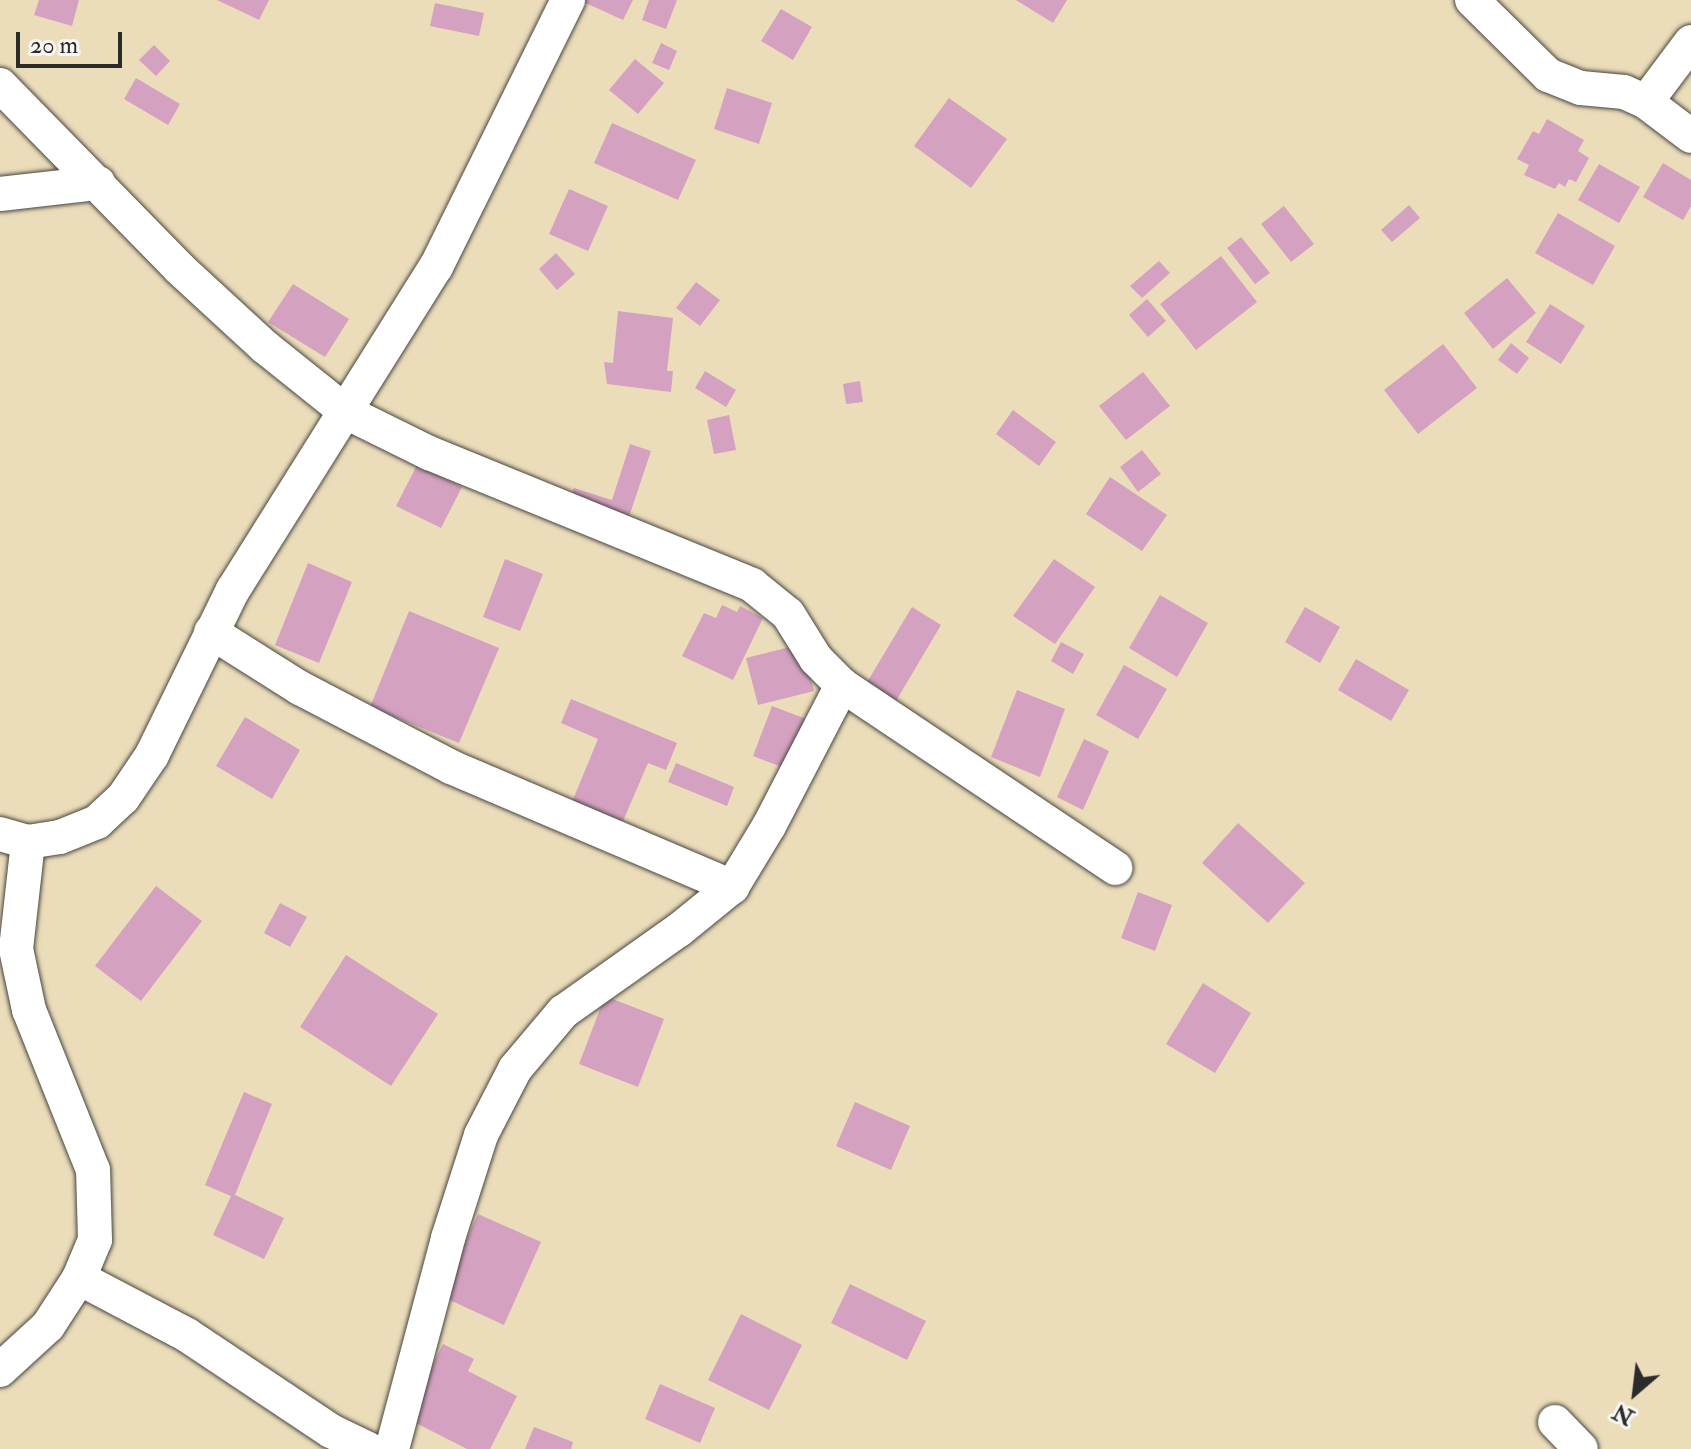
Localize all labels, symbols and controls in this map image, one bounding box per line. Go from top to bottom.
scale bar [20,16,126,66]
text: 20 m [30,30,78,61]
north arrow [1595,1353,1675,1433]
text: N [1608,1397,1639,1431]

